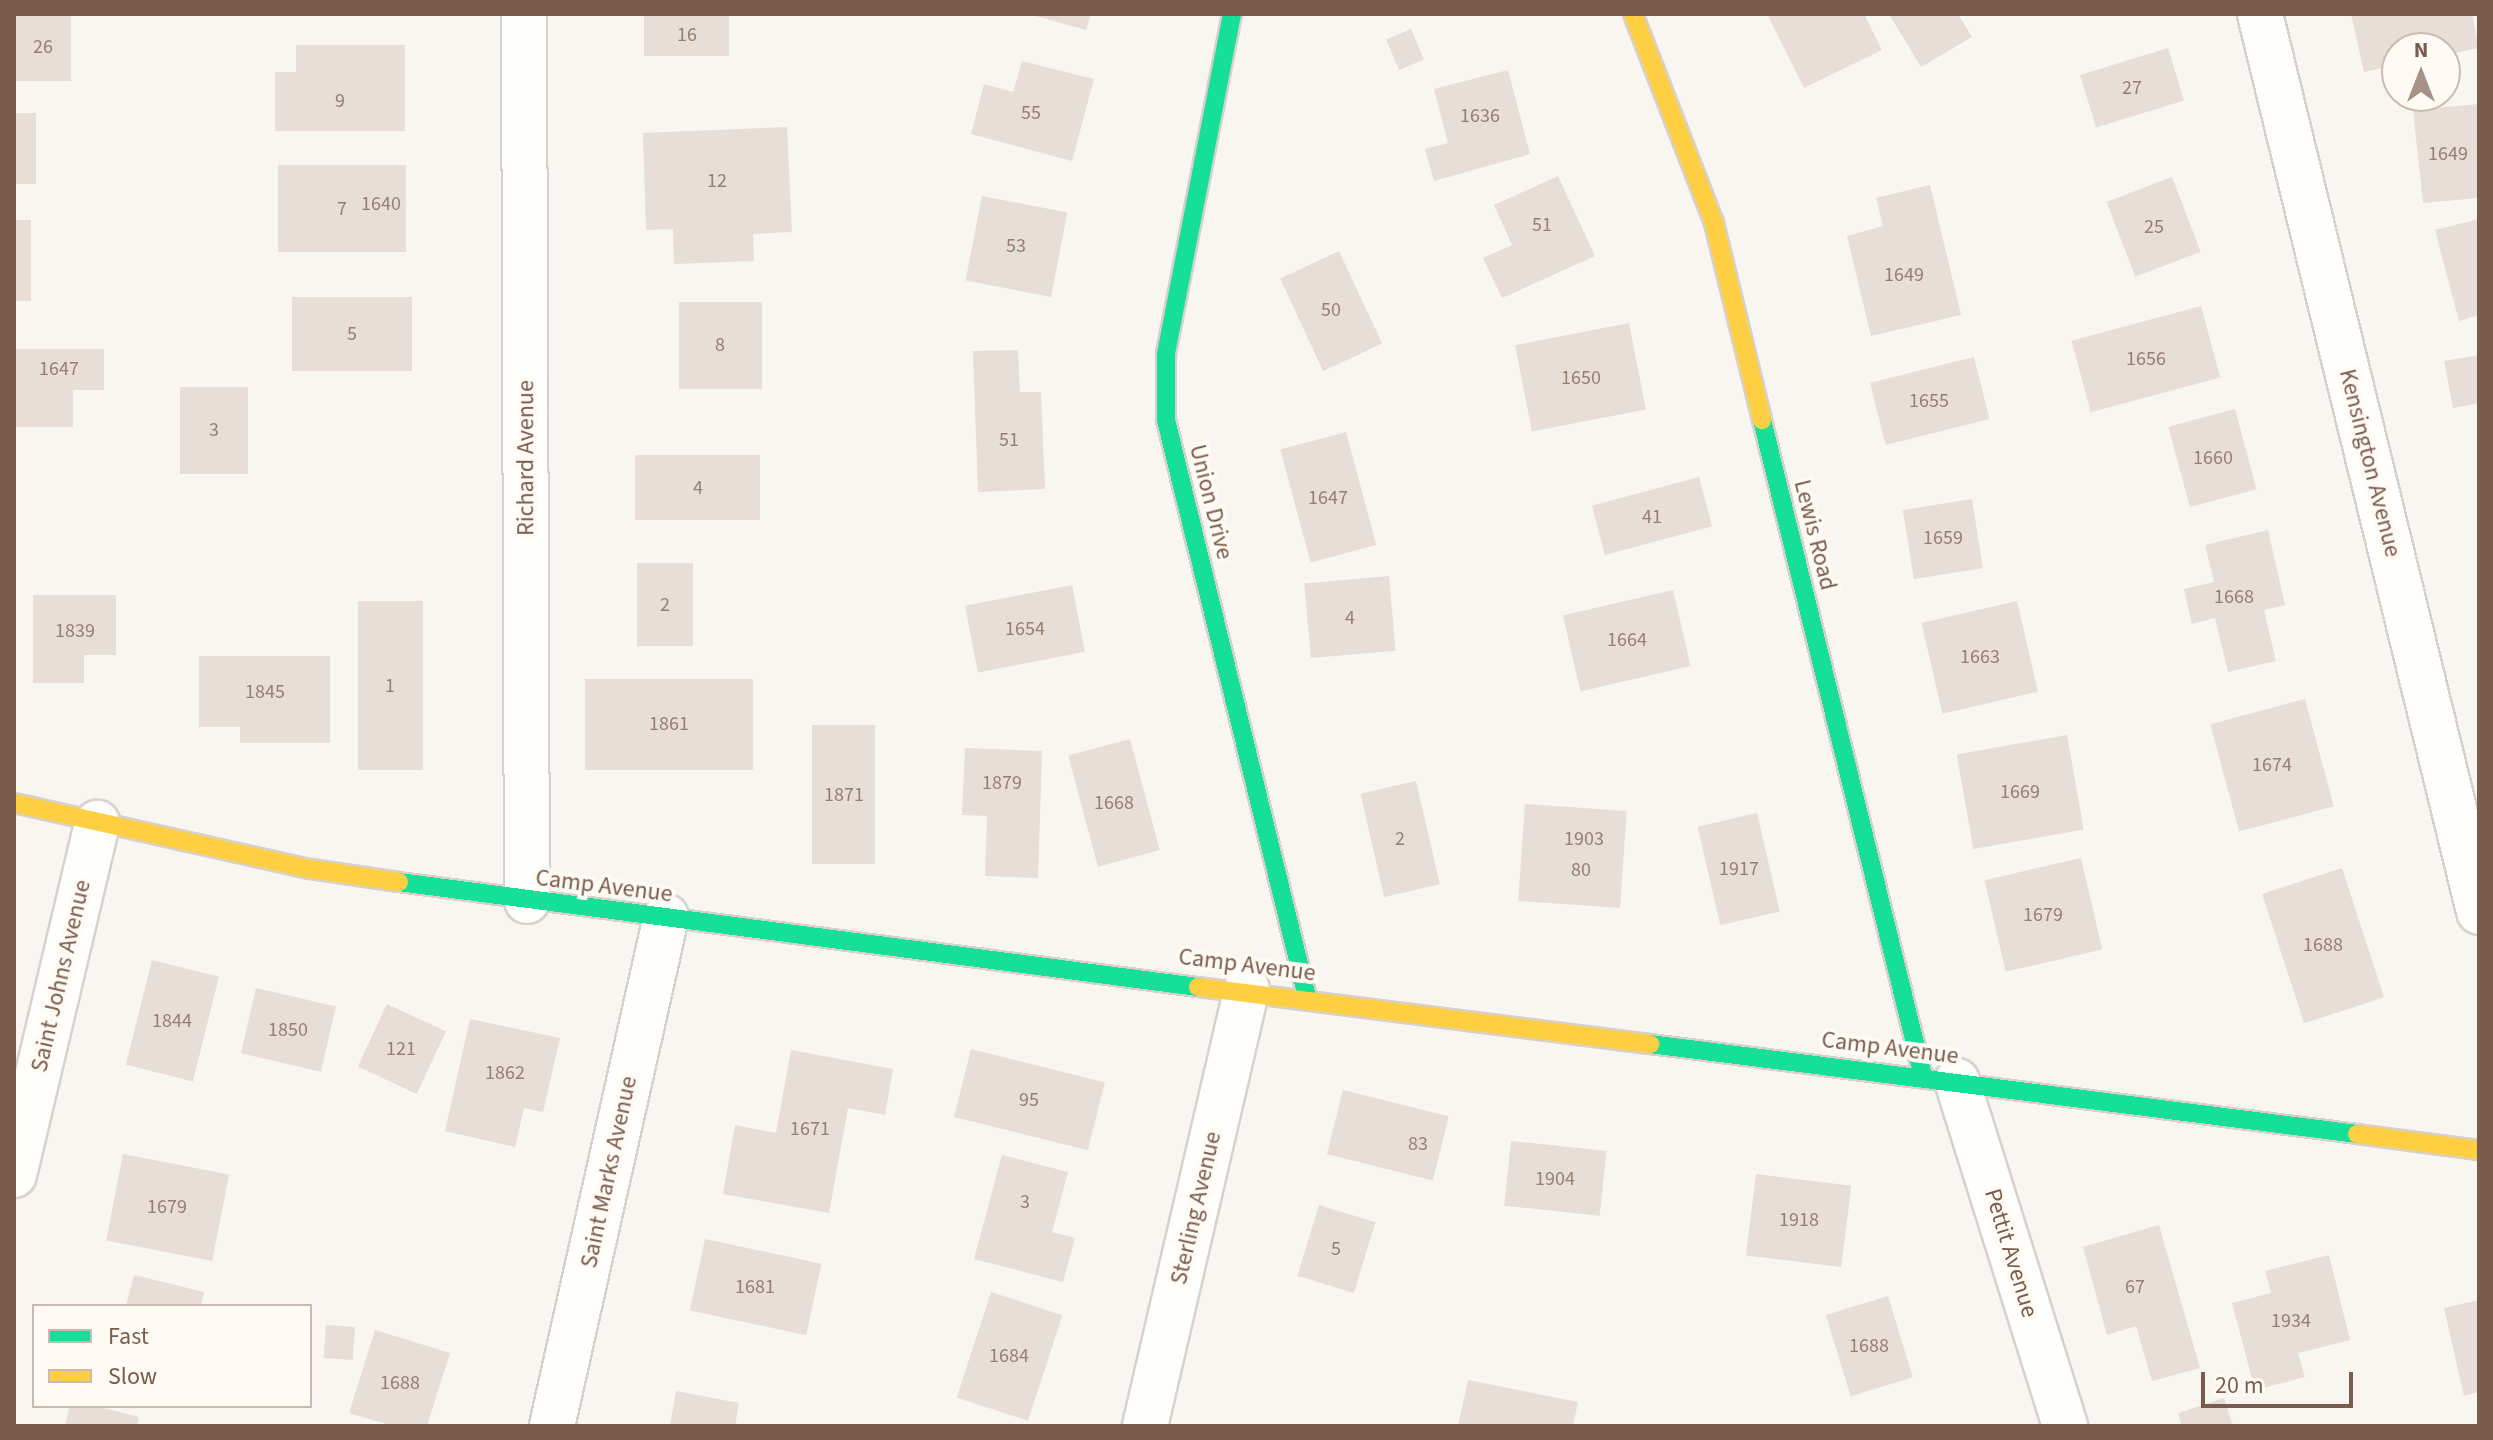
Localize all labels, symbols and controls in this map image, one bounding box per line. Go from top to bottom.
house number: 16 [677,23,697,47]
north arrow [2381,32,2461,112]
text: N [2414,34,2428,66]
house number: 26 [33,35,53,59]
house number: 27 [2122,76,2142,100]
house number: 9 [335,89,345,113]
house number: 55 [1021,101,1041,125]
house number: 1636 [1460,104,1500,128]
house number: 1649 [2428,142,2468,166]
house number: 12 [707,169,727,193]
house number: 1640 [361,192,401,216]
house number: 7 [337,197,347,221]
house number: 51 [1532,213,1552,237]
house number: 25 [2144,215,2164,239]
house number: 53 [1006,234,1026,258]
house number: 1649 [1884,263,1924,287]
house number: 50 [1321,298,1341,322]
house number: 5 [347,322,357,346]
house number: 8 [715,333,725,357]
house number: 1656 [2126,347,2166,371]
house number: 1647 [39,357,79,381]
house number: 1650 [1561,366,1601,390]
street label: Kensington Avenue [2333,366,2407,560]
street label: Richard Avenue [512,380,540,536]
house number: 1655 [1909,389,1949,413]
house number: 3 [209,418,219,442]
house number: 51 [999,428,1019,452]
street label: Union Drive [1183,442,1239,562]
house number: 1660 [2193,446,2233,470]
house number: 4 [693,476,703,500]
street label: Lewis Road [1787,477,1843,593]
house number: 1647 [1308,486,1348,510]
house number: 41 [1642,505,1662,529]
house number: 1659 [1923,526,1963,550]
house number: 1668 [2214,585,2254,609]
house number: 2 [660,593,670,617]
house number: 4 [1345,606,1355,630]
house number: 1654 [1005,617,1045,641]
house number: 1839 [55,619,95,643]
house number: 1664 [1607,628,1647,652]
house number: 1663 [1960,645,2000,669]
house number: 1 [385,674,395,698]
house number: 1845 [245,680,285,704]
house number: 1861 [649,712,689,736]
house number: 1674 [2252,753,2292,777]
house number: 1879 [982,771,1022,795]
house number: 1669 [2000,780,2040,804]
house number: 1871 [824,783,864,807]
house number: 1668 [1094,791,1134,815]
house number: 2 [1395,827,1405,851]
house number: 1903 [1564,827,1604,851]
house number: 1917 [1719,857,1759,881]
house number: 80 [1571,858,1591,882]
street label: Camp Avenue [534,863,674,909]
street label: Saint Johns Avenue [25,877,97,1075]
house number: 1679 [2023,903,2063,927]
house number: 1688 [2303,933,2343,957]
street label: Camp Avenue [1177,942,1317,988]
house number: 1844 [152,1009,192,1033]
house number: 1850 [268,1018,308,1042]
street label: Camp Avenue [1820,1025,1960,1071]
house number: 121 [386,1037,416,1061]
house number: 1862 [485,1061,525,1085]
street label: Saint Marks Avenue [575,1073,643,1271]
house number: 95 [1019,1088,1039,1112]
house number: 1671 [790,1117,830,1141]
street label: Sterling Avenue [1164,1129,1228,1287]
house number: 83 [1408,1132,1428,1156]
house number: 1904 [1535,1167,1575,1191]
street label: Pettit Avenue [1978,1185,2044,1321]
house number: 3 [1020,1190,1030,1214]
house number: 1679 [147,1195,187,1219]
house number: 1918 [1779,1208,1819,1232]
house number: 5 [1331,1237,1341,1261]
house number: 1681 [735,1275,775,1299]
house number: 67 [2125,1275,2145,1299]
legend [32,1304,312,1408]
house number: 1934 [2271,1309,2311,1333]
text: Fast [108,1319,149,1354]
house number: 1688 [1849,1334,1889,1358]
house number: 1684 [989,1344,1029,1368]
scale bar [2205,1356,2357,1406]
text: Slow [108,1359,157,1394]
text: 20 m [2215,1368,2264,1403]
house number: 1688 [380,1371,420,1395]

